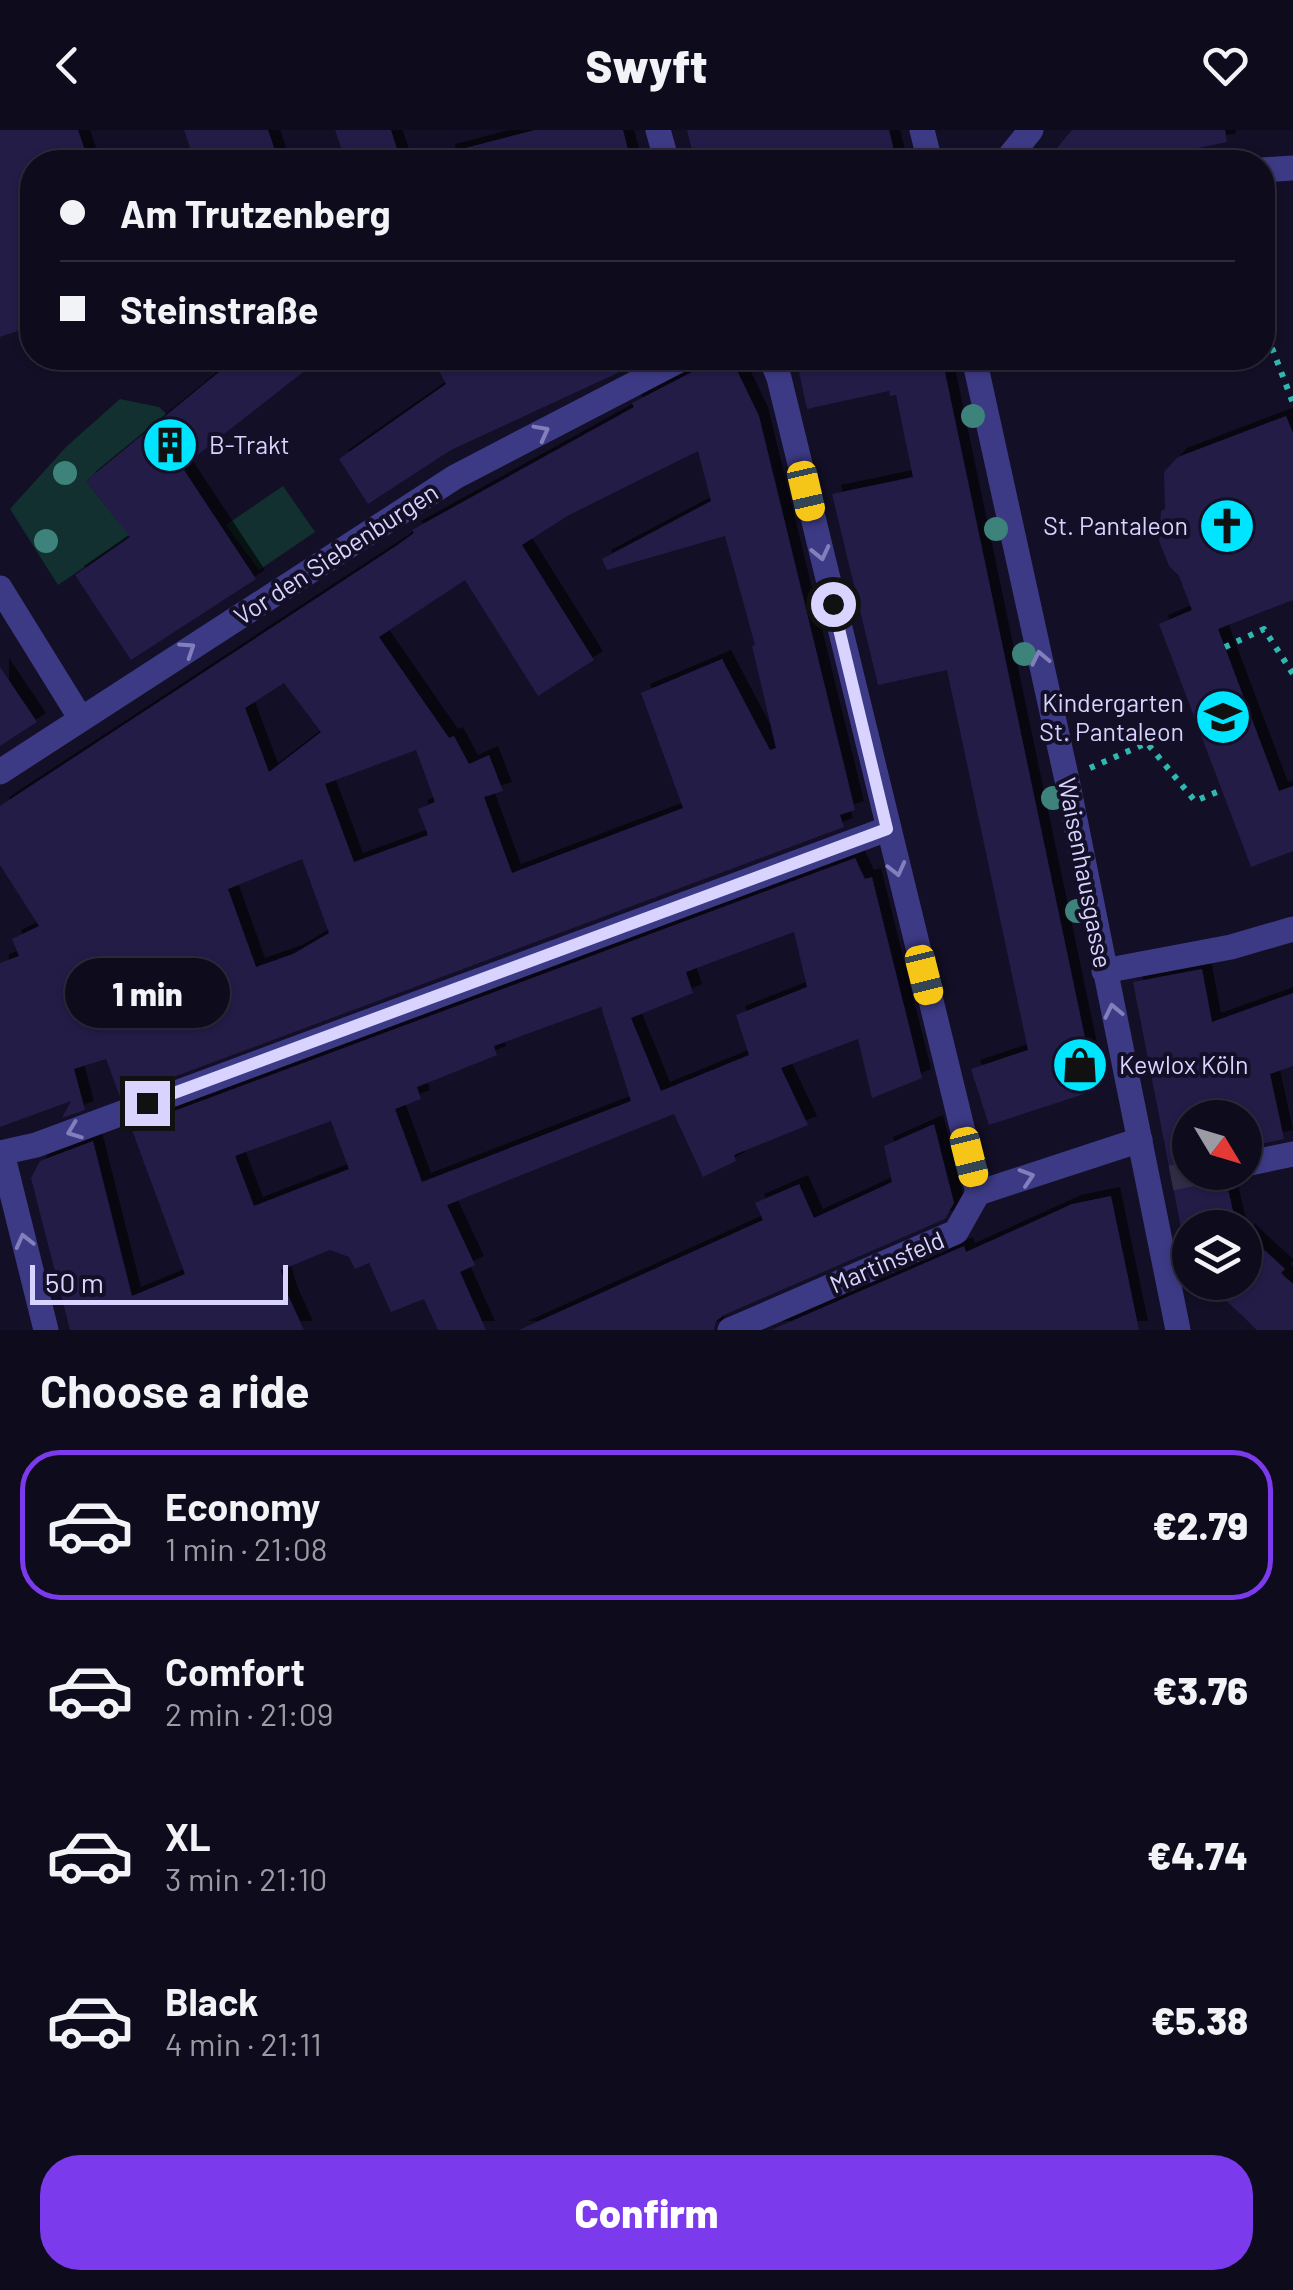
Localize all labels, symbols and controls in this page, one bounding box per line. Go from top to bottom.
icon: back [40,38,95,93]
text: Swyft [586,38,707,92]
icon: heart [1198,38,1253,93]
text: Am Trutzenberg [120,190,391,236]
text: Steinstraße [120,286,318,332]
building icon: B-Trakt [140,415,200,475]
one-way arrow [531,425,549,444]
place label: B-Trakt [209,429,290,459]
car [785,458,827,524]
street label: Vor den Siebenburgen [228,476,443,630]
church icon: St. Pantaleon [1197,496,1257,556]
place label: St. Pantaleon [1043,510,1188,540]
one-way arrow [809,544,830,561]
route start [811,582,856,627]
one-way arrow [178,642,196,661]
one-way arrow [1031,650,1052,667]
place label: Kindergarten St. Pantaleon [1039,687,1184,746]
school or university icon: Kindergarten St. Pantaleon [1193,687,1253,747]
street label: Waisenhausgasse [1053,775,1119,971]
one-way arrow [885,860,906,877]
car [902,942,946,1008]
callout: 1 min [64,958,230,1028]
text: 1 min [112,974,183,1012]
one-way arrow [1103,1003,1124,1020]
shop icon: Kewlox Köln [1050,1035,1110,1095]
place label: Kewlox Köln [1119,1049,1248,1079]
route end [125,1081,170,1126]
north arrow [1172,1100,1262,1190]
map controls [1172,1100,1262,1300]
one-way arrow [66,1119,83,1139]
car [947,1124,991,1190]
one-way arrow [1018,1169,1035,1189]
button: layers [1172,1210,1262,1300]
street label: Martinsfeld [825,1224,948,1299]
one-way arrow [15,1233,36,1250]
scale bar [30,1260,288,1304]
text: 50 m [45,1265,104,1299]
text: Choose a ride [40,1363,310,1417]
icon: car [45,1480,135,1570]
text: Economy [165,1483,320,1529]
text: €2.79 [1153,1502,1248,1548]
text: 1 min · 21:08 [165,1529,328,1567]
icon: car [45,1645,135,1735]
text: Comfort [165,1648,305,1694]
text: €3.76 [1153,1667,1248,1713]
text: 2 min · 21:09 [165,1694,333,1732]
icon: car [45,1810,135,1900]
text: XL [165,1813,211,1859]
text: €4.74 [1147,1832,1248,1878]
text: 3 min · 21:10 [165,1859,327,1897]
icon: car [45,1975,135,2065]
text: Black [165,1978,259,2024]
text: €5.38 [1151,1997,1248,2043]
text: 4 min · 21:11 [165,2024,322,2062]
button: Confirm [40,2155,1253,2270]

